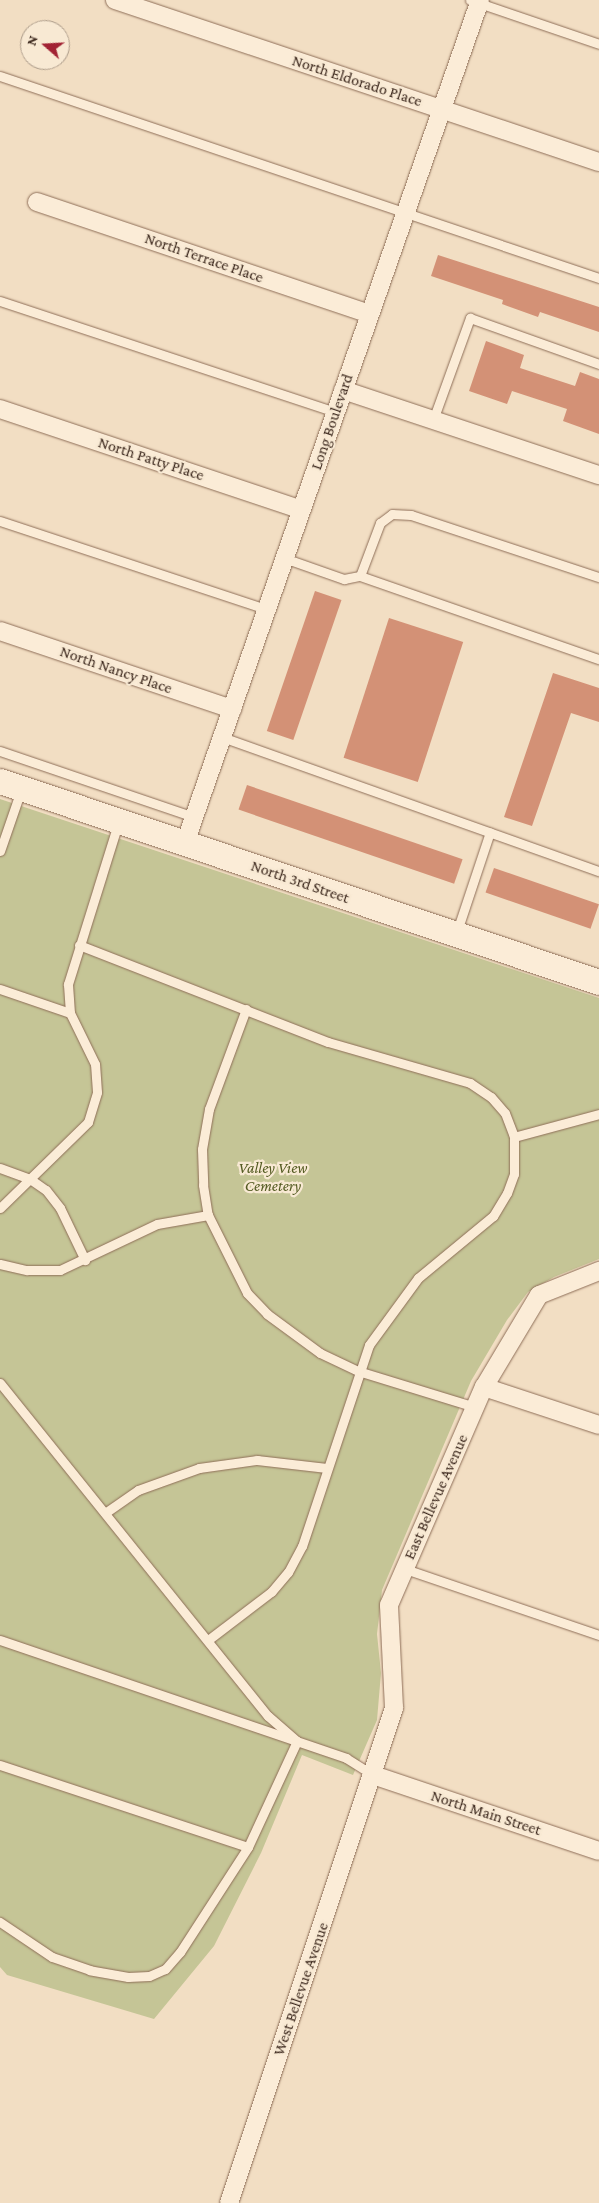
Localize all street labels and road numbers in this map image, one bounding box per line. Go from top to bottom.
street label: North Eldorado Place [290,51,424,111]
street label: North Terrace Place [142,229,266,287]
street label: Long Boulevard [307,372,357,472]
street label: North Patty Place [96,433,206,485]
street label: North Nancy Place [57,642,175,698]
street label: North 3rd Street [248,856,352,908]
street label: East Bellevue Avenue [400,1431,472,1563]
street label: North Main Street [428,1786,544,1840]
street label: West Bellevue Avenue [269,1920,333,2058]

